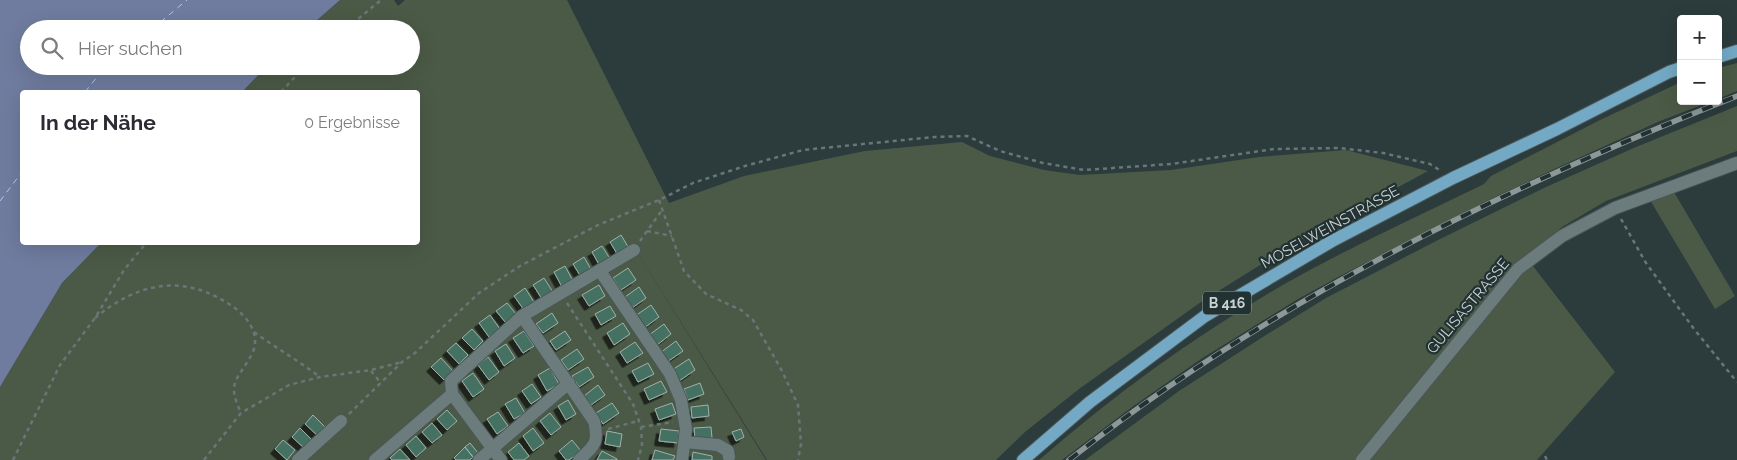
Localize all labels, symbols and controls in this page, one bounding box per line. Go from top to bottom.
map controls [1677,15,1722,105]
button: + [1677,15,1722,60]
search box [20,20,420,75]
icon: search [38,34,66,62]
text: Hier suchen [78,37,183,59]
button: − [1677,60,1722,105]
text: In der Nähe [40,110,156,135]
text: 0 Ergebnisse [304,113,400,132]
street label: MOSELWEINSTRASSE [1258,181,1402,273]
street label: GULISASTRASSE [1423,255,1513,357]
road number: B 416 [1203,292,1251,314]

